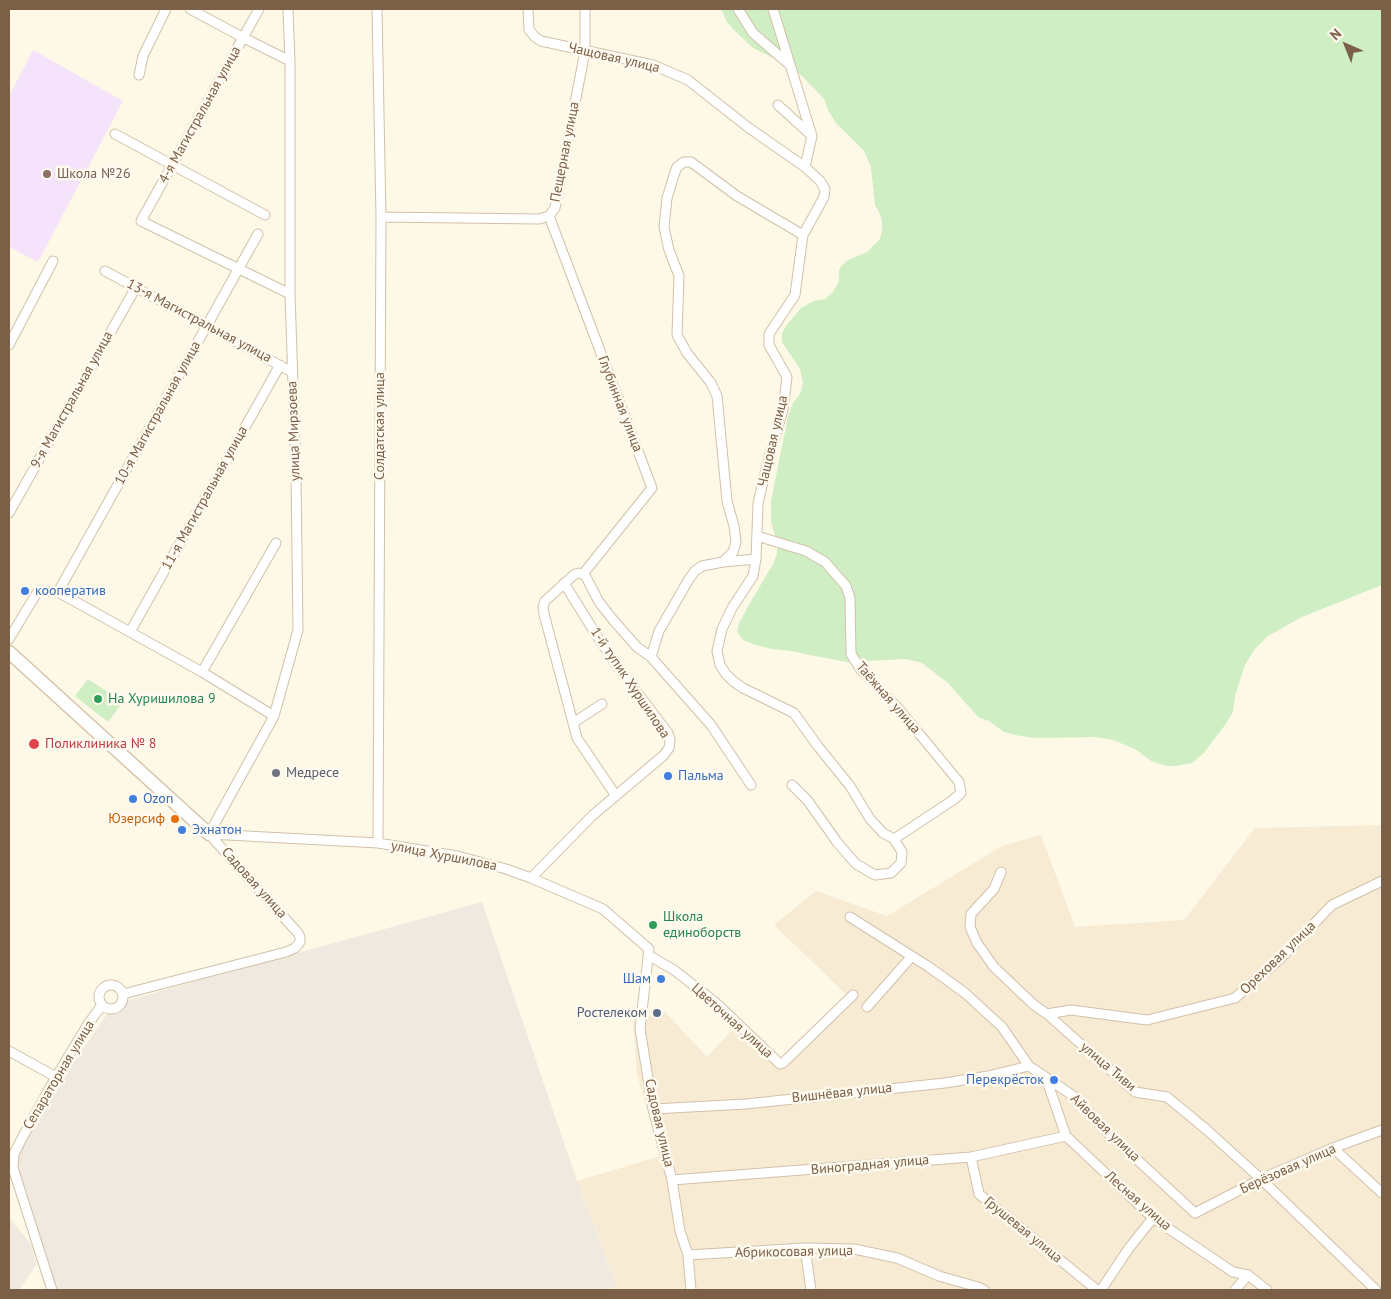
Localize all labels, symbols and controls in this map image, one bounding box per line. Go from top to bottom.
north arrow [1321,20,1371,70]
text: N [1326,25,1345,44]
street label: Чащовая улица [567,39,661,77]
street label: 4-я Магистральная улица [155,44,245,186]
street label: Пещерная улица [547,100,583,204]
place label: Школа №26 [57,166,131,182]
marker: Школа №26 [41,168,53,180]
street label: 13-я Магистральная улица [124,276,274,366]
street label: 9-я Магистральная улица [27,329,117,471]
street label: 10-я Магистральная улица [111,338,205,488]
street label: Глубинная улица [594,354,646,454]
street label: Солдатская улица [372,372,388,480]
street label: улица Мирзоева [284,381,304,481]
street label: Чащовая улица [754,394,792,488]
street label: 11-я Магистральная улица [158,423,252,573]
place label: кооператив [35,583,106,599]
marker: кооператив [19,585,31,597]
street label: 1-й тупик Хуршилова [587,624,673,742]
street label: Таёжная улица [852,659,924,737]
place label: На Хуришилова 9 [108,691,216,707]
marker: На Хуришилова 9 [92,693,104,705]
place label: Поликлиника № 8 [45,736,156,752]
marker: Поликлиника № 8 [27,737,41,751]
place label: Медресе [286,765,339,781]
marker: Медресе [270,767,282,779]
place label: Пальма [678,768,724,784]
marker: Пальма [662,770,674,782]
place label: Ozon [143,791,173,807]
marker: Ozon [127,793,139,805]
place label: Юзерсиф [108,811,165,827]
marker: Юзерсиф [169,813,181,825]
place label: Эхнатон [192,822,242,838]
marker: Эхнатон [176,824,188,836]
street label: улица Хуршилова [389,837,499,875]
street label: Садовая улица [218,844,290,922]
place label: Школа единоборств [663,909,741,942]
street label: Ореховая улица [1237,918,1319,998]
marker: Школа единоборств [647,919,659,931]
place label: Шам [623,971,651,987]
marker: Шам [655,973,667,985]
street label: Цветочная улица [688,980,776,1062]
place label: Ростелеком [577,1005,647,1021]
marker: Ростелеком [651,1007,663,1019]
street label: Сепараторная улица [20,1017,98,1133]
street label: улица Тиви [1077,1039,1139,1095]
place label: Перекрёсток [966,1072,1044,1088]
marker: Перекрёсток [1048,1074,1060,1086]
street label: Садовая улица [641,1077,677,1169]
street label: Вишнёвая улица [791,1079,893,1107]
street label: Айвовая улица [1067,1091,1143,1165]
street label: Берёзовая улица [1237,1140,1339,1198]
street label: Виноградная улица [810,1151,930,1179]
street label: Лесная улица [1101,1168,1175,1234]
street label: Грушевая улица [980,1193,1066,1267]
street label: Абрикосовая улица [735,1243,853,1261]

